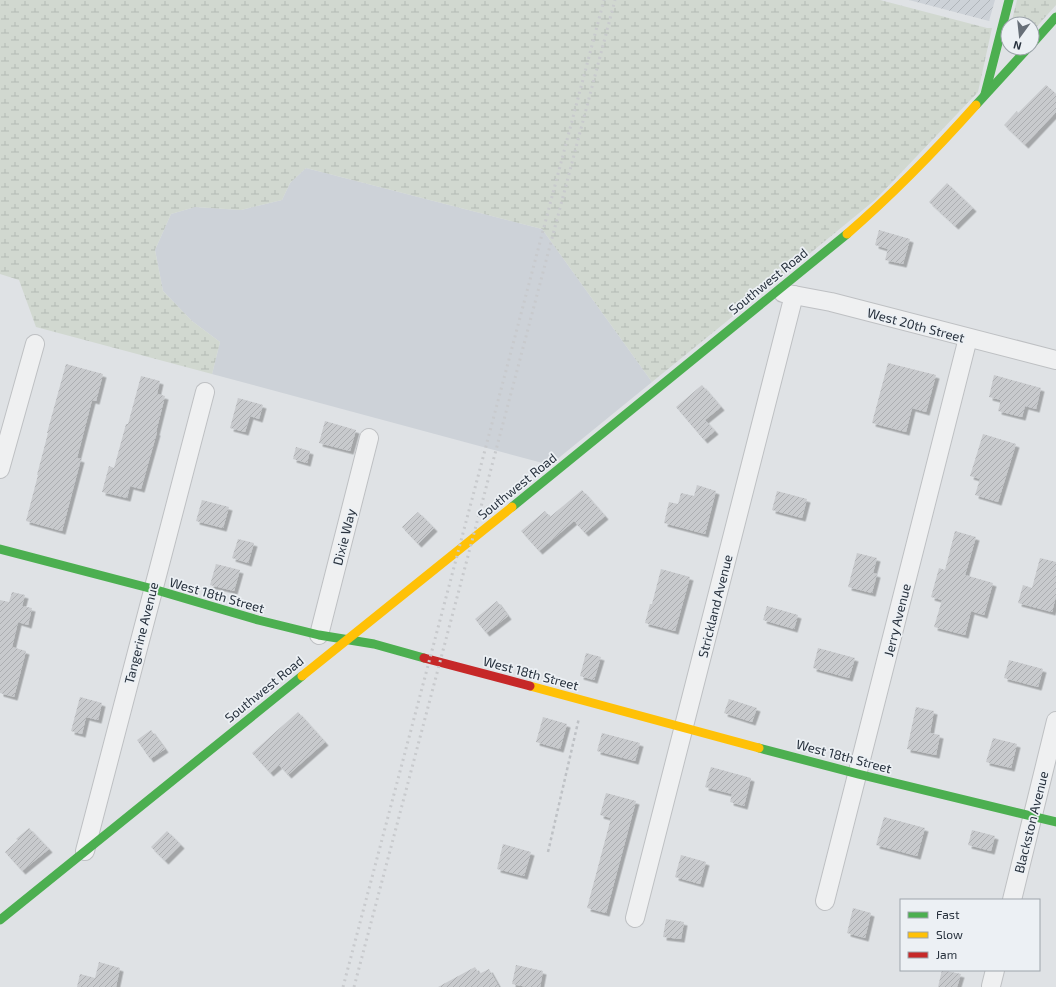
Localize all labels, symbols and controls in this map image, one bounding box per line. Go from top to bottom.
north arrow [1000,16,1040,56]
text: N [1012,39,1023,53]
street label: Southwest Road [725,244,811,318]
street label: West 20th Street [866,304,967,346]
street label: Southwest Road [474,449,560,523]
street label: Dixie Way [329,507,359,567]
street label: Strickland Avenue [694,553,736,659]
street label: West 18th Street [168,574,266,616]
street label: Tangerine Avenue [121,580,161,686]
street label: Jerry Avenue [880,582,914,658]
street label: Southwest Road [221,652,307,726]
street label: West 18th Street [482,653,581,693]
street label: West 18th Street [795,736,894,776]
street label: Blackston Avenue [1011,769,1051,875]
legend [900,899,1040,971]
text: Fast [936,907,960,921]
text: Slow [936,927,963,941]
text: Jam [936,947,957,961]

